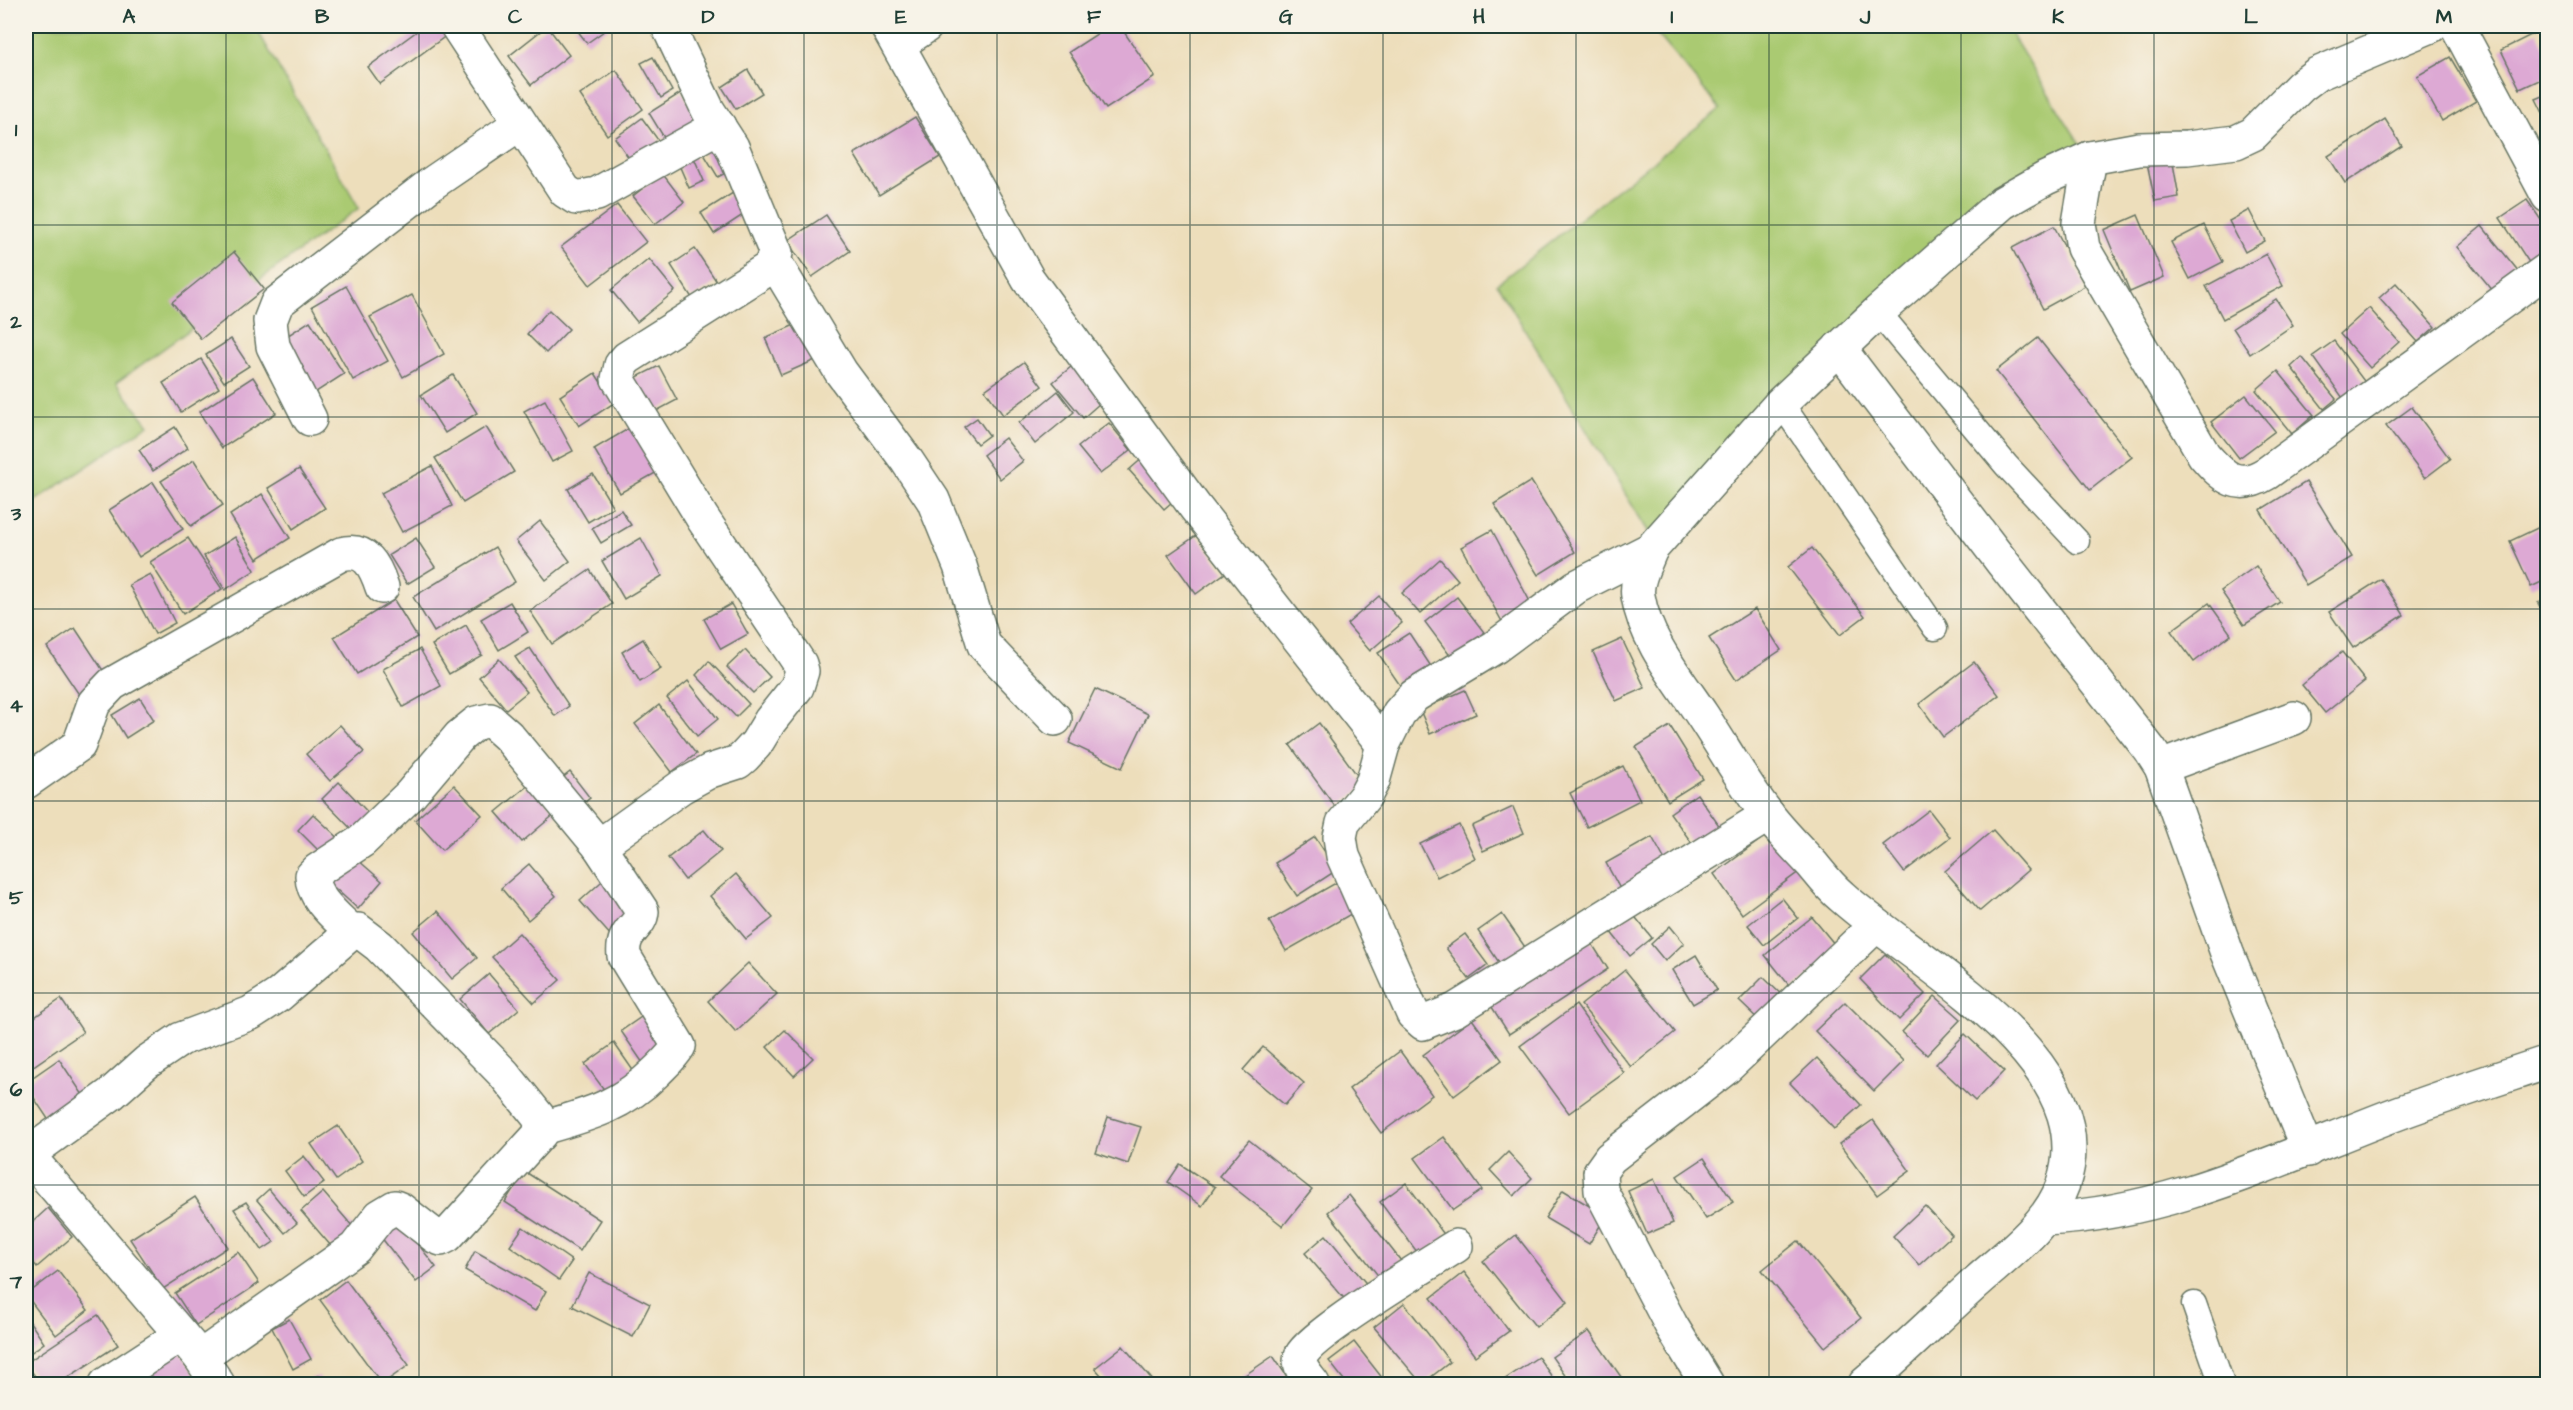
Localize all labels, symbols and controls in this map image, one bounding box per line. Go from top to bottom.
text: A [123,3,136,31]
text: B [315,3,330,31]
text: C [508,3,523,31]
text: D [702,3,715,31]
text: E [895,3,907,31]
text: F [1087,3,1102,31]
text: G [1279,3,1293,31]
text: H [1473,3,1485,31]
text: I [1670,3,1674,31]
text: J [1859,3,1871,31]
text: K [2052,3,2065,31]
text: L [2244,3,2258,31]
text: M [2436,3,2453,31]
text: 1 [15,116,18,144]
text: 2 [9,308,22,336]
text: 3 [10,500,22,528]
text: 4 [9,692,23,720]
text: 5 [9,884,24,912]
text: 6 [10,1076,23,1104]
text: 7 [9,1268,23,1296]

